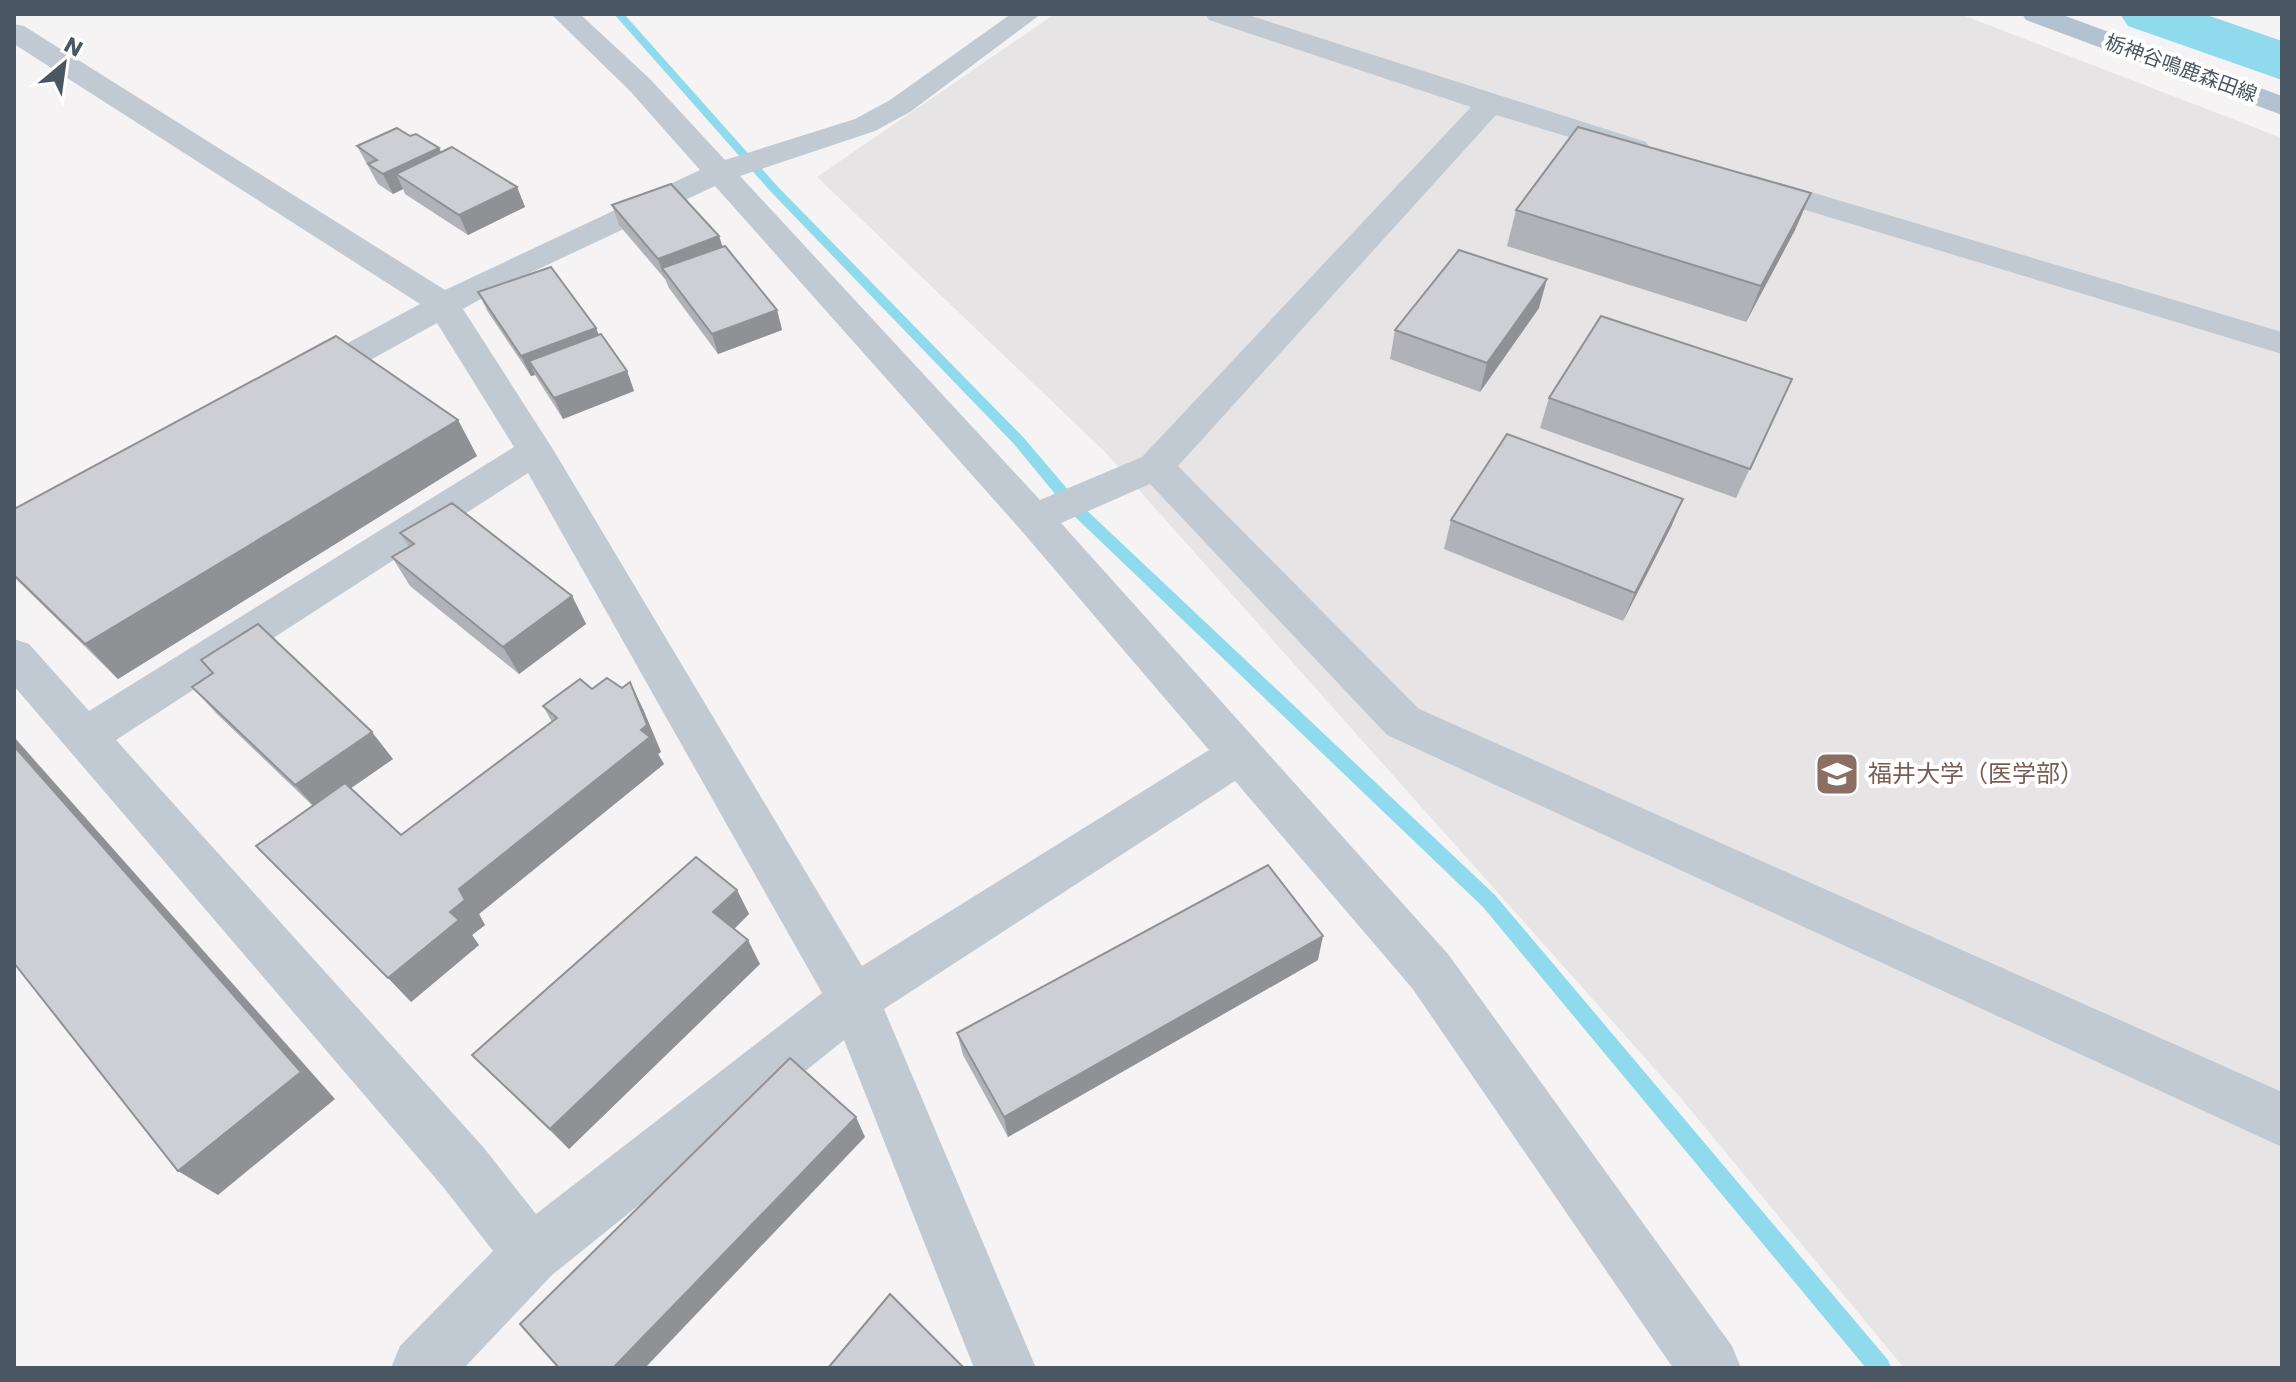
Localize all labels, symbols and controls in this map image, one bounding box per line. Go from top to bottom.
north arrow [24,24,104,104]
street label: 栃神谷鳴鹿森田線 [2101,27,2261,109]
text: N [59,29,88,65]
school or university icon: 福井大学（医学部） [1813,750,1861,798]
place label: 福井大学（医学部） [1868,757,2084,790]

